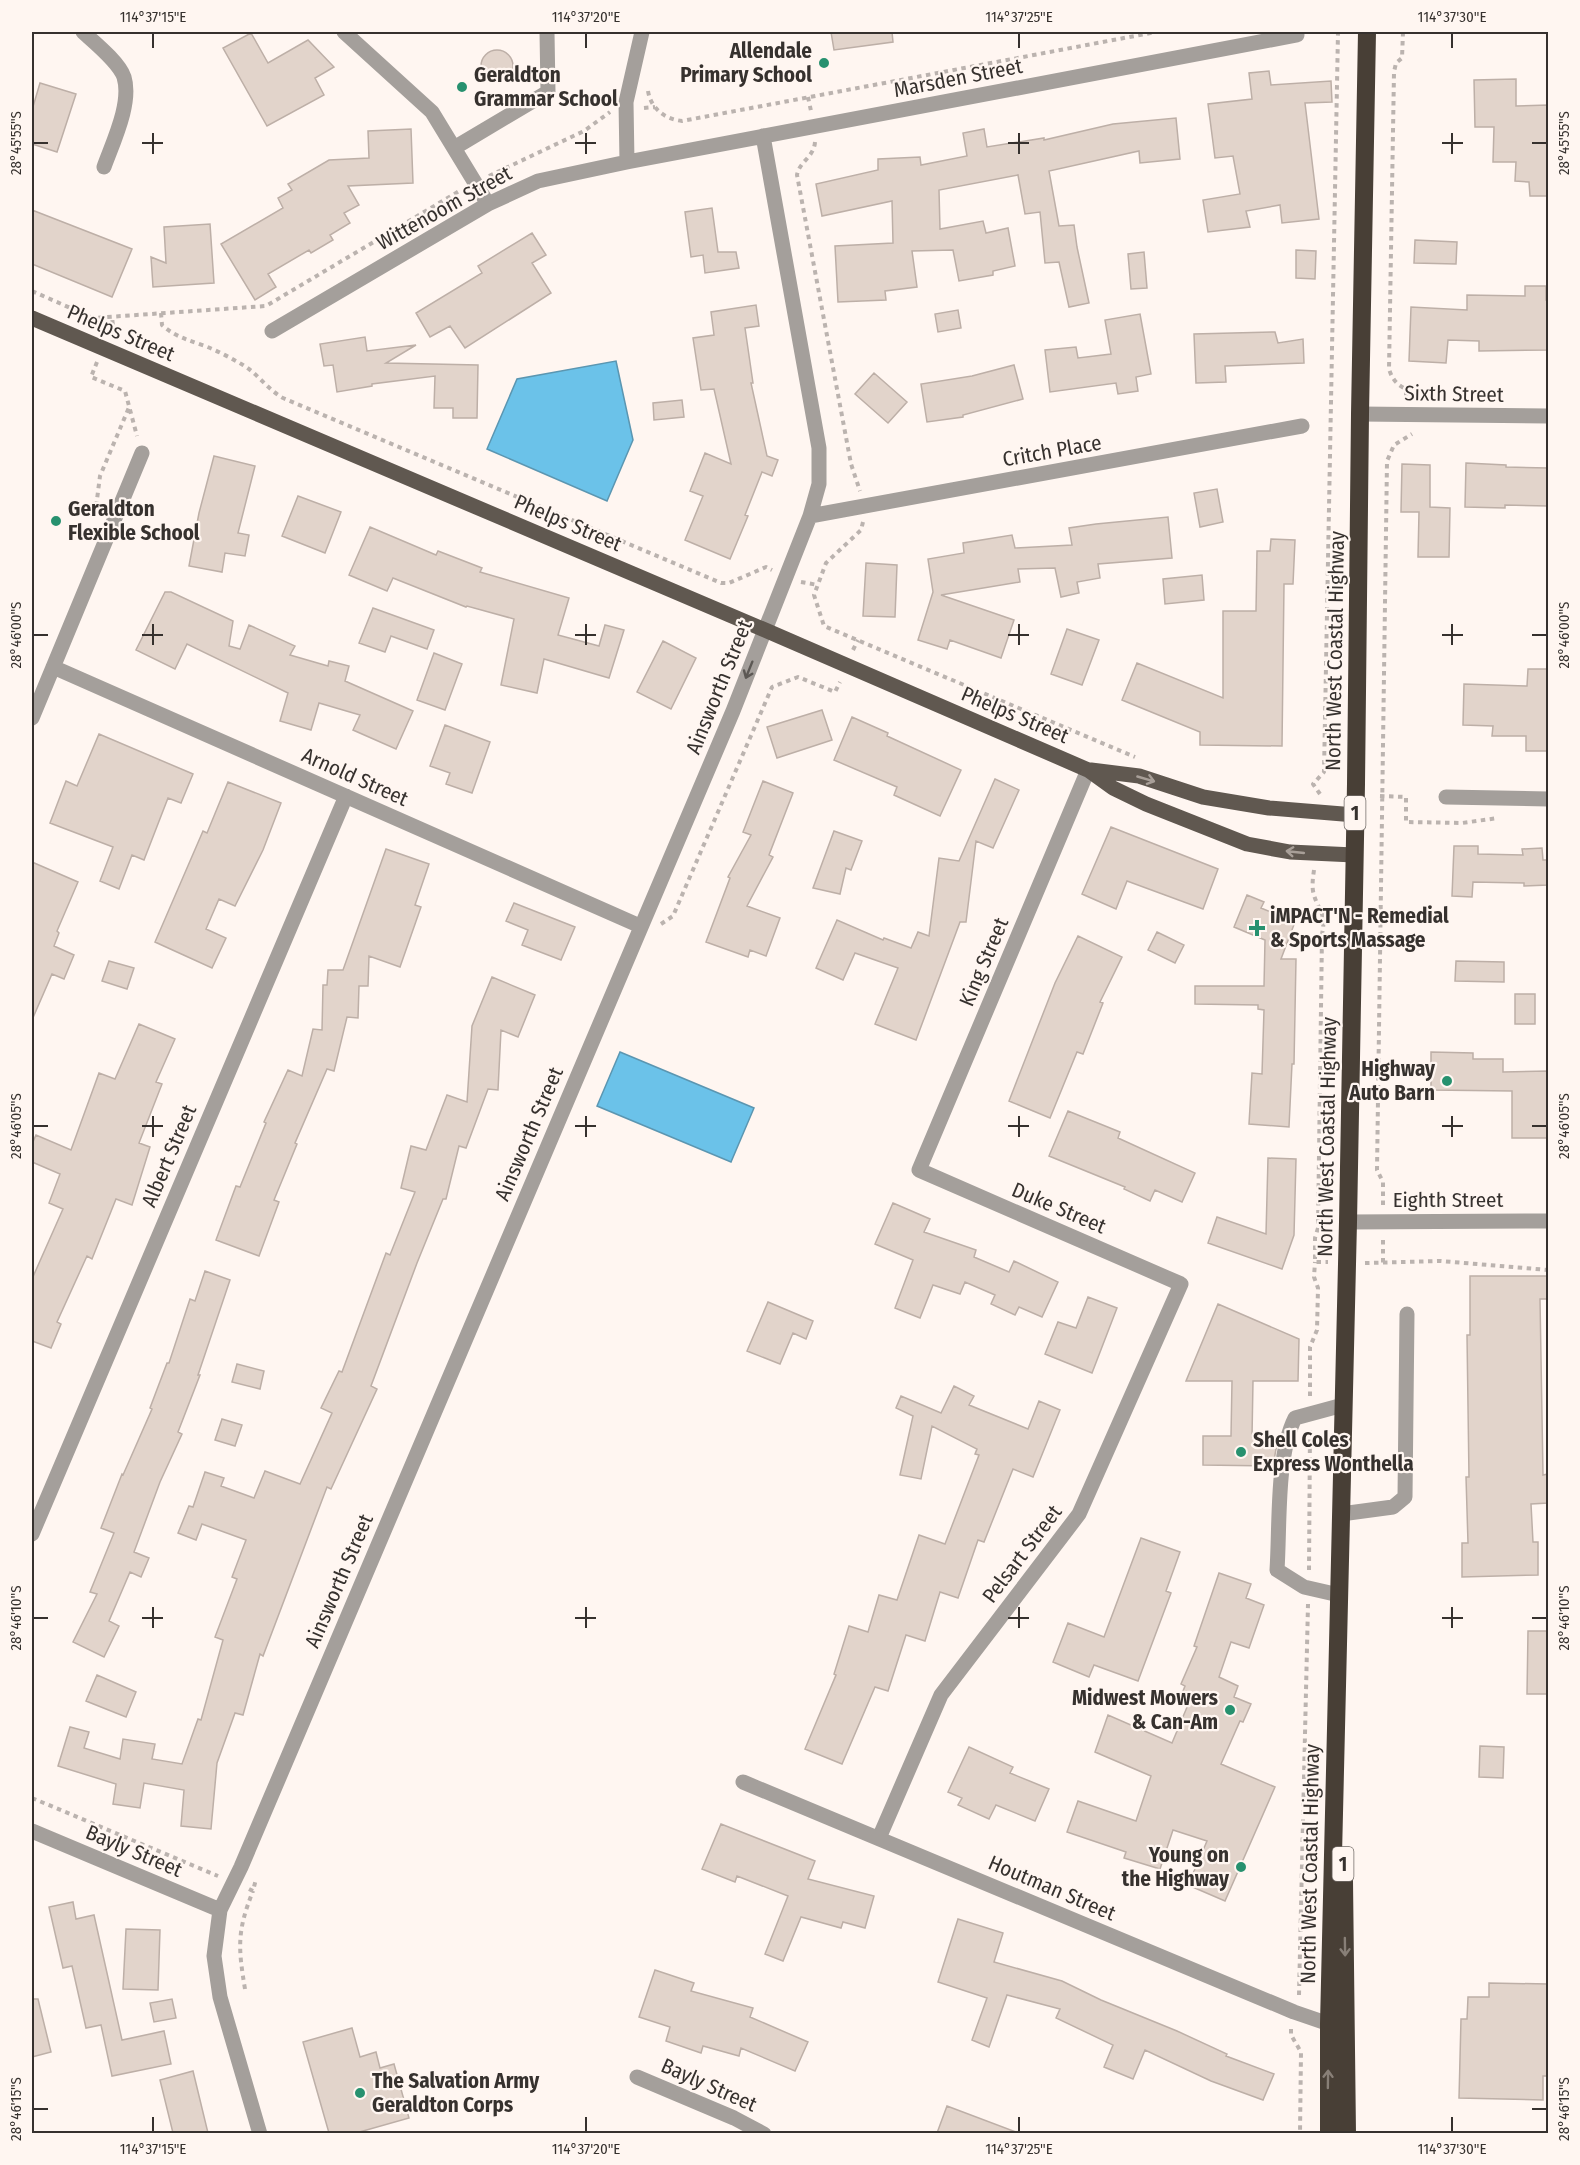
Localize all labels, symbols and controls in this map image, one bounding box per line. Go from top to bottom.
text: 114°37'15"E [120,8,186,26]
text: 114°37'20"E [552,8,620,26]
text: 114°37'25"E [985,8,1053,26]
text: 114°37'30"E [1418,8,1486,26]
place label: Allendale Primary School [680,38,812,88]
street label: Marsden Street [891,53,1025,103]
marker: Allendale Primary School [817,56,831,70]
place label: Geraldton Grammar School [474,62,618,112]
marker: Geraldton Grammar School [455,80,469,94]
text: 28°45'55"S [7,111,25,175]
text: 28°45'55"S [1555,111,1573,175]
street label: Wittenoom Street [372,160,516,256]
street label: Phelps Street [63,299,179,367]
street label: Sixth Street [1404,380,1504,408]
street label: Critch Place [1001,430,1103,472]
street label: Phelps Street [510,489,626,557]
place label: Geraldton Flexible School [68,496,200,546]
marker: Geraldton Flexible School [49,514,63,528]
street label: North West Coastal Highway [1320,530,1350,771]
text: 28°46'00"S [7,601,25,669]
text: 28°46'00"S [1555,601,1573,669]
street label: Ainsworth Street [680,616,758,758]
one-way arrow [743,661,754,679]
street label: Phelps Street [957,681,1073,749]
street label: Arnold Street [298,742,412,812]
one-way arrow [1136,773,1155,785]
road number: 1 [1344,796,1366,830]
one-way arrow [1286,846,1306,857]
place label: iMPACT'N - Remedial & Sports Massage [1270,903,1449,953]
street label: King Street [954,914,1014,1010]
marker: iMPACT'N - Remedial & Sports Massage [1248,919,1266,937]
street label: North West Coastal Highway [1312,1016,1342,1257]
place label: Highway Auto Barn [1348,1056,1436,1106]
street label: Ainsworth Street [489,1063,569,1205]
marker: Highway Auto Barn [1440,1074,1454,1088]
text: 28°46'05"S [7,1093,25,1159]
text: 28°46'05"S [1555,1093,1573,1159]
street label: Albert Street [136,1101,202,1211]
street label: Duke Street [1008,1177,1110,1240]
street label: Eighth Street [1393,1187,1503,1213]
place label: Shell Coles Express Wonthella [1253,1427,1414,1477]
marker: Shell Coles Express Wonthella [1234,1445,1248,1459]
street label: Pelsart Street [977,1500,1067,1608]
street label: Ainsworth Street [299,1510,379,1652]
text: 28°46'10"S [7,1585,25,1651]
text: 28°46'10"S [1555,1585,1573,1651]
place label: Midwest Mowers & Can-Am [1072,1685,1218,1735]
marker: Midwest Mowers & Can-Am [1223,1703,1237,1717]
street label: North West Coastal Highway [1295,1743,1325,1984]
street label: Bayly Street [82,1819,186,1883]
place label: Young on the Highway [1122,1842,1230,1892]
road number: 1 [1332,1847,1354,1881]
street label: Houtman Street [984,1850,1120,1927]
marker: Young on the Highway [1234,1860,1248,1874]
one-way arrow [1339,1937,1351,1957]
street label: Bayly Street [657,2052,761,2118]
place label: The Salvation Army Geraldton Corps [372,2068,540,2118]
one-way arrow [1322,2069,1334,2089]
text: 28°46'15"S [7,2077,25,2141]
text: 28°46'15"S [1555,2077,1573,2141]
marker: The Salvation Army Geraldton Corps [353,2086,367,2100]
text: 114°37'15"E [120,2140,186,2158]
text: 114°37'20"E [552,2140,620,2158]
text: 114°37'25"E [985,2140,1053,2158]
text: 114°37'30"E [1418,2140,1486,2158]

